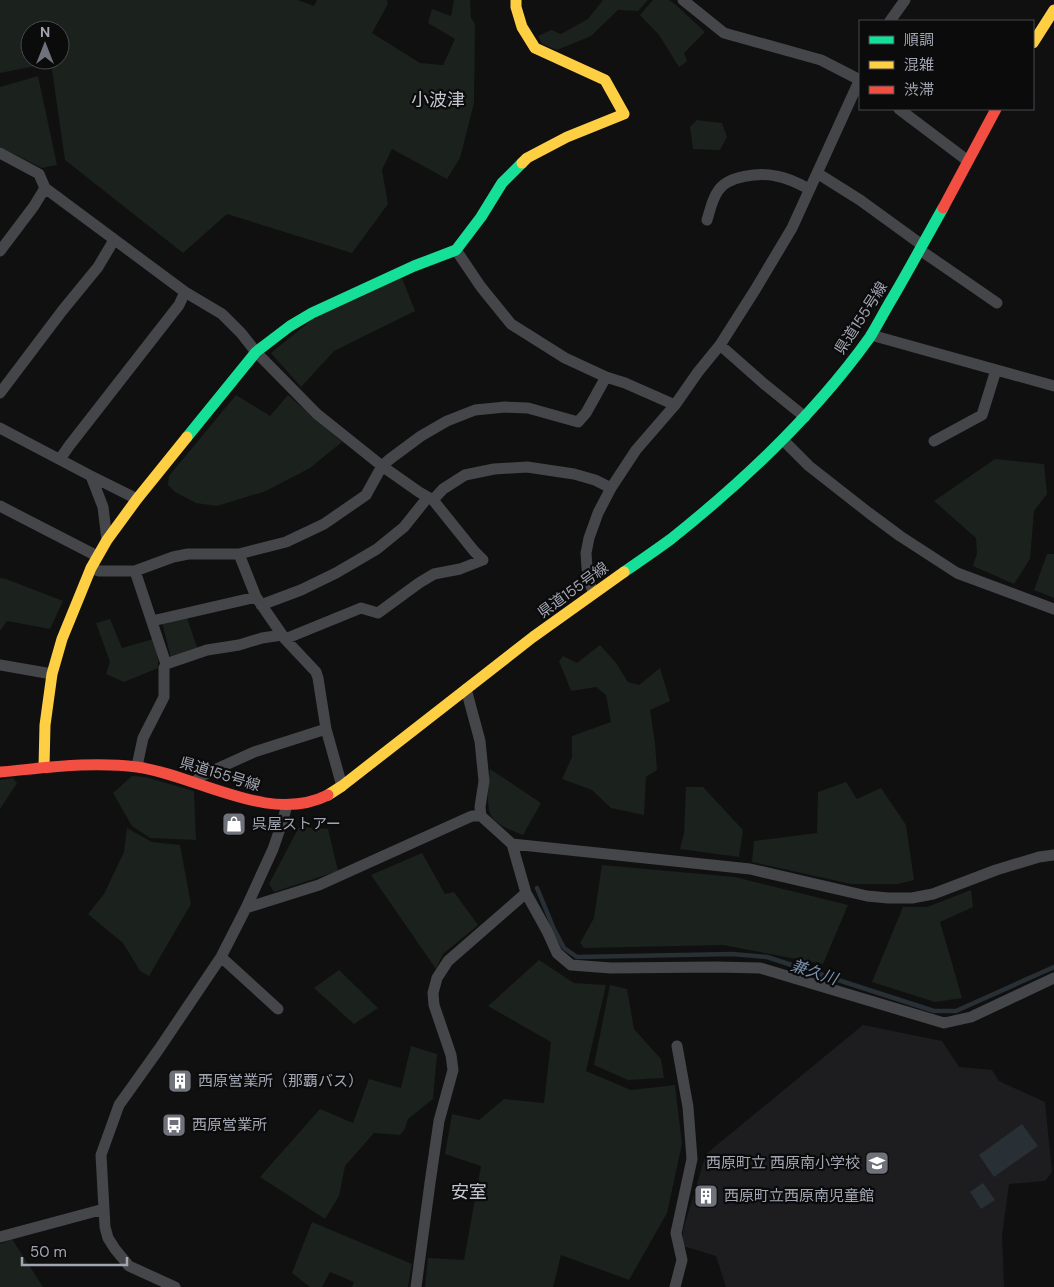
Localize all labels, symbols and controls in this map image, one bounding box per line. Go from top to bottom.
north arrow [20,20,70,70]
legend [859,20,1034,110]
text: N [40,23,50,41]
text: 順調 [904,30,934,50]
text: 混雑 [904,55,934,75]
text: 渋滞 [904,80,934,100]
district label: 小波津 [411,88,465,112]
street label: 県道155号線 [830,278,892,358]
street label: 県道155号線 [534,558,612,622]
street label: 県道155号線 [177,752,263,796]
shop icon: 呉屋ストアー [221,811,247,837]
place label: 呉屋ストアー [252,814,341,834]
water label: 兼久川 [788,955,842,990]
building icon: 西原営業所（那覇バス） [167,1068,193,1094]
place label: 西原営業所（那覇バス） [198,1071,363,1091]
bus stop icon: 西原営業所 [161,1112,187,1138]
place label: 西原営業所 [192,1115,267,1135]
school or university icon: 西原町立 西原南小学校 [864,1150,890,1176]
place label: 西原町立 西原南小学校 [706,1153,860,1173]
district label: 安室 [451,1180,487,1204]
building icon: 西原町立西原南児童館 [693,1183,719,1209]
place label: 西原町立西原南児童館 [724,1186,874,1206]
scale bar [22,1234,128,1266]
text: 50 m [30,1242,67,1262]

